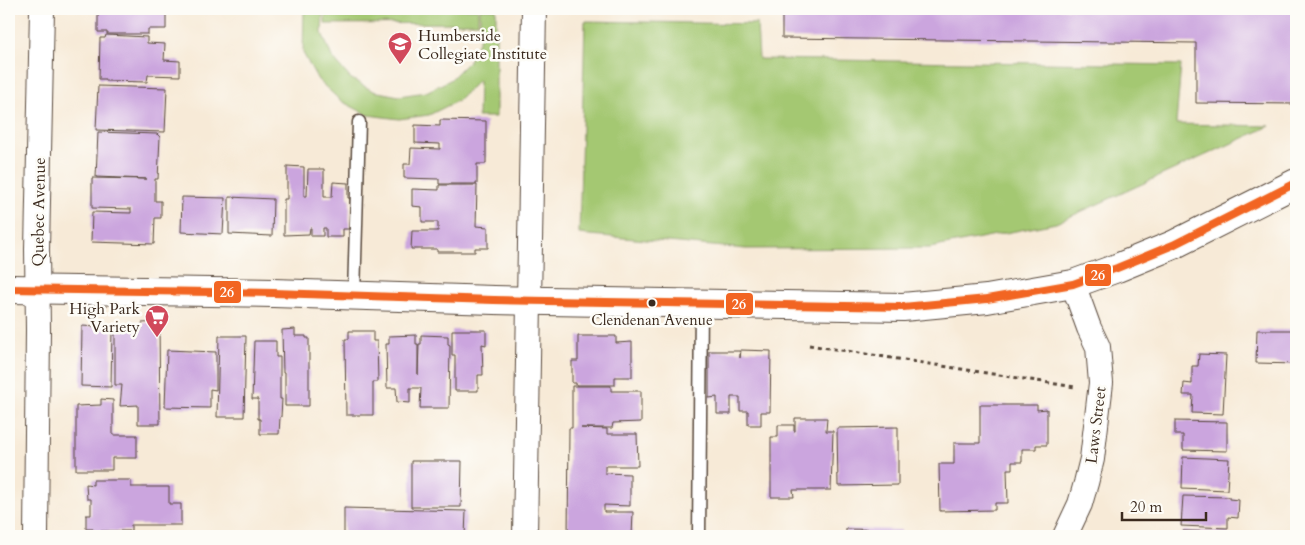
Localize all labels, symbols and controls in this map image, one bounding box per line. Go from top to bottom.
place label: Humberside Collegiate Institute [418,25,547,65]
school or university icon: Humberside Collegiate Institute [387,31,413,65]
street label: Quebec Avenue [27,157,51,267]
line badge: 26 [1084,263,1112,287]
text: 26 [1091,266,1105,285]
line badge: 26 [213,280,242,304]
text: 26 [220,283,234,302]
line badge: 26 [725,292,754,316]
text: 26 [732,295,746,314]
place label: High Park Variety [69,298,141,338]
marker: Clendenan Avenue [647,298,657,308]
supermarket icon: High Park Variety [144,304,170,338]
place label: Clendenan Avenue [591,310,713,330]
street label: Laws Street [1080,385,1112,465]
scale bar [1122,490,1206,522]
text: 20 m [1130,497,1162,517]

